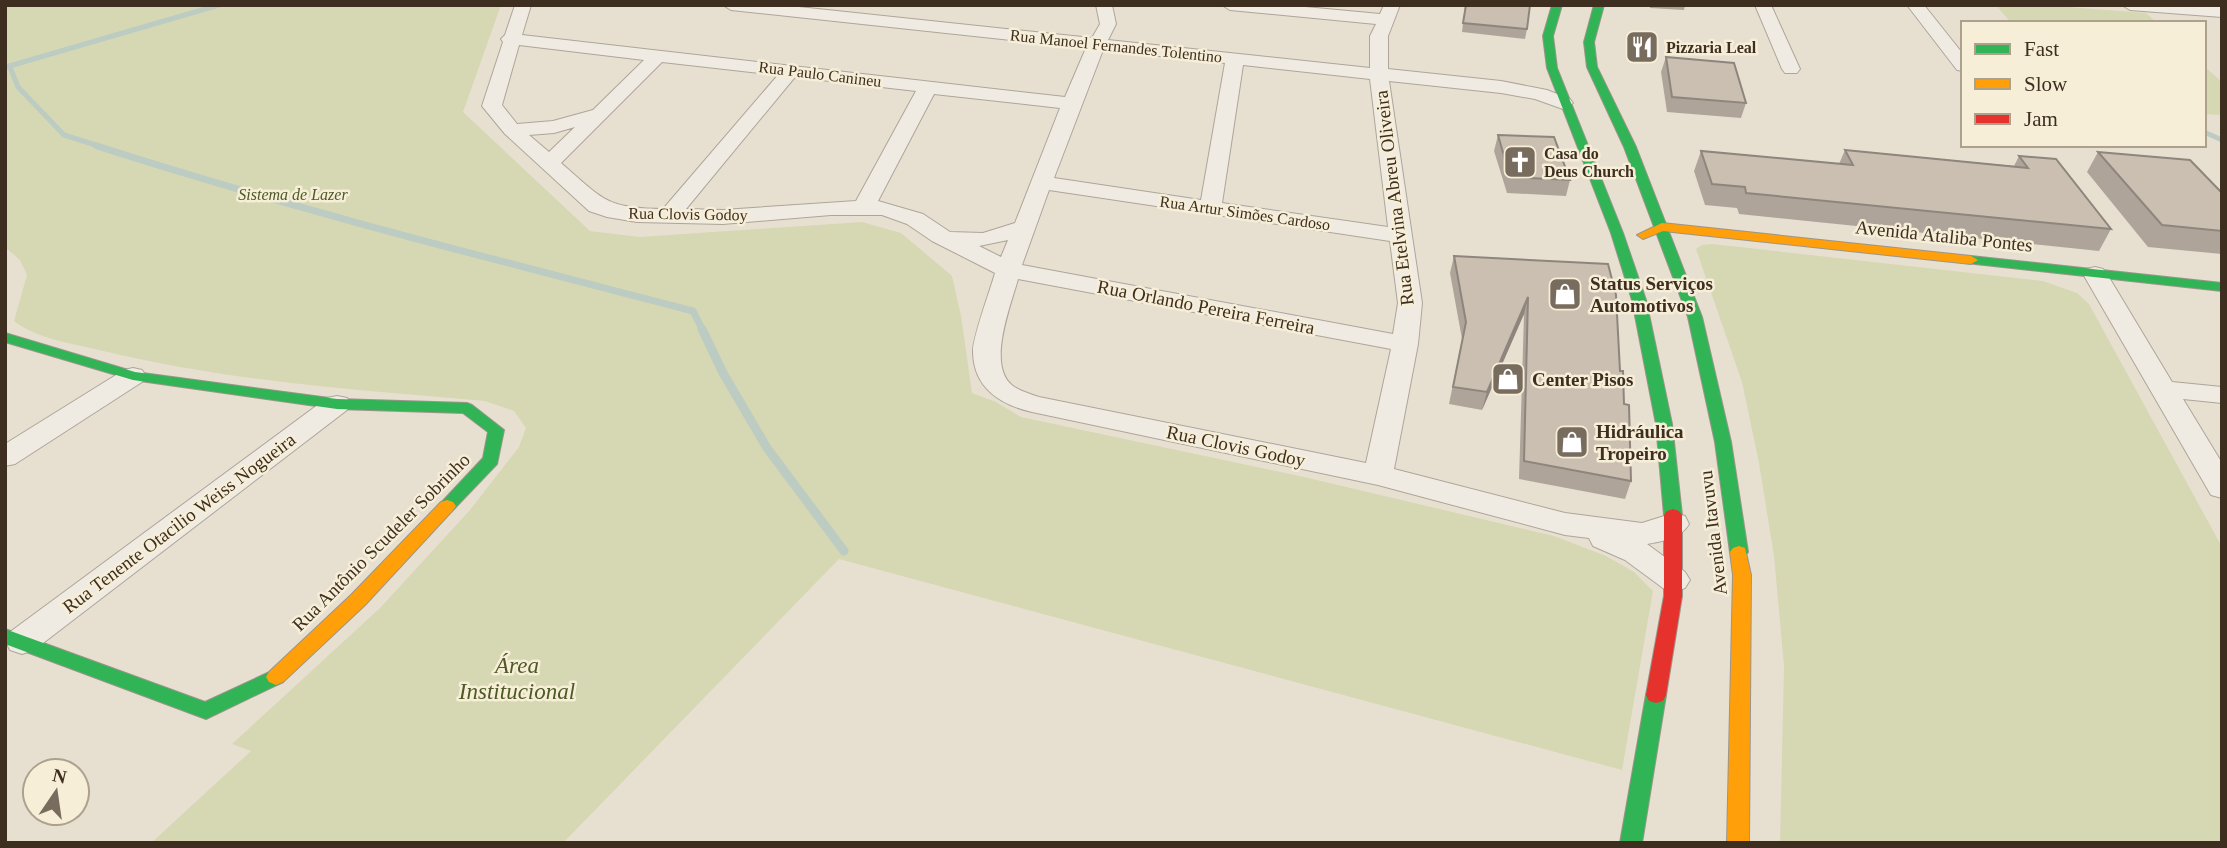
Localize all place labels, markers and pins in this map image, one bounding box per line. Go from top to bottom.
restaurant icon: Pizzaria Leal [1623,28,1661,66]
place label: Pizzaria Leal [1666,39,1757,56]
church icon: Casa do Deus Church [1501,143,1539,181]
place label: Casa do Deus Church [1544,145,1634,180]
place label: Status Serviços Automotivos [1590,273,1713,316]
shop icon: Status Serviços Automotivos [1546,275,1584,313]
shop icon: Center Pisos [1489,360,1527,398]
place label: Center Pisos [1532,369,1634,390]
place label: Hidráulica Tropeiro [1596,421,1684,464]
shop icon: Hidráulica Tropeiro [1553,423,1591,461]

